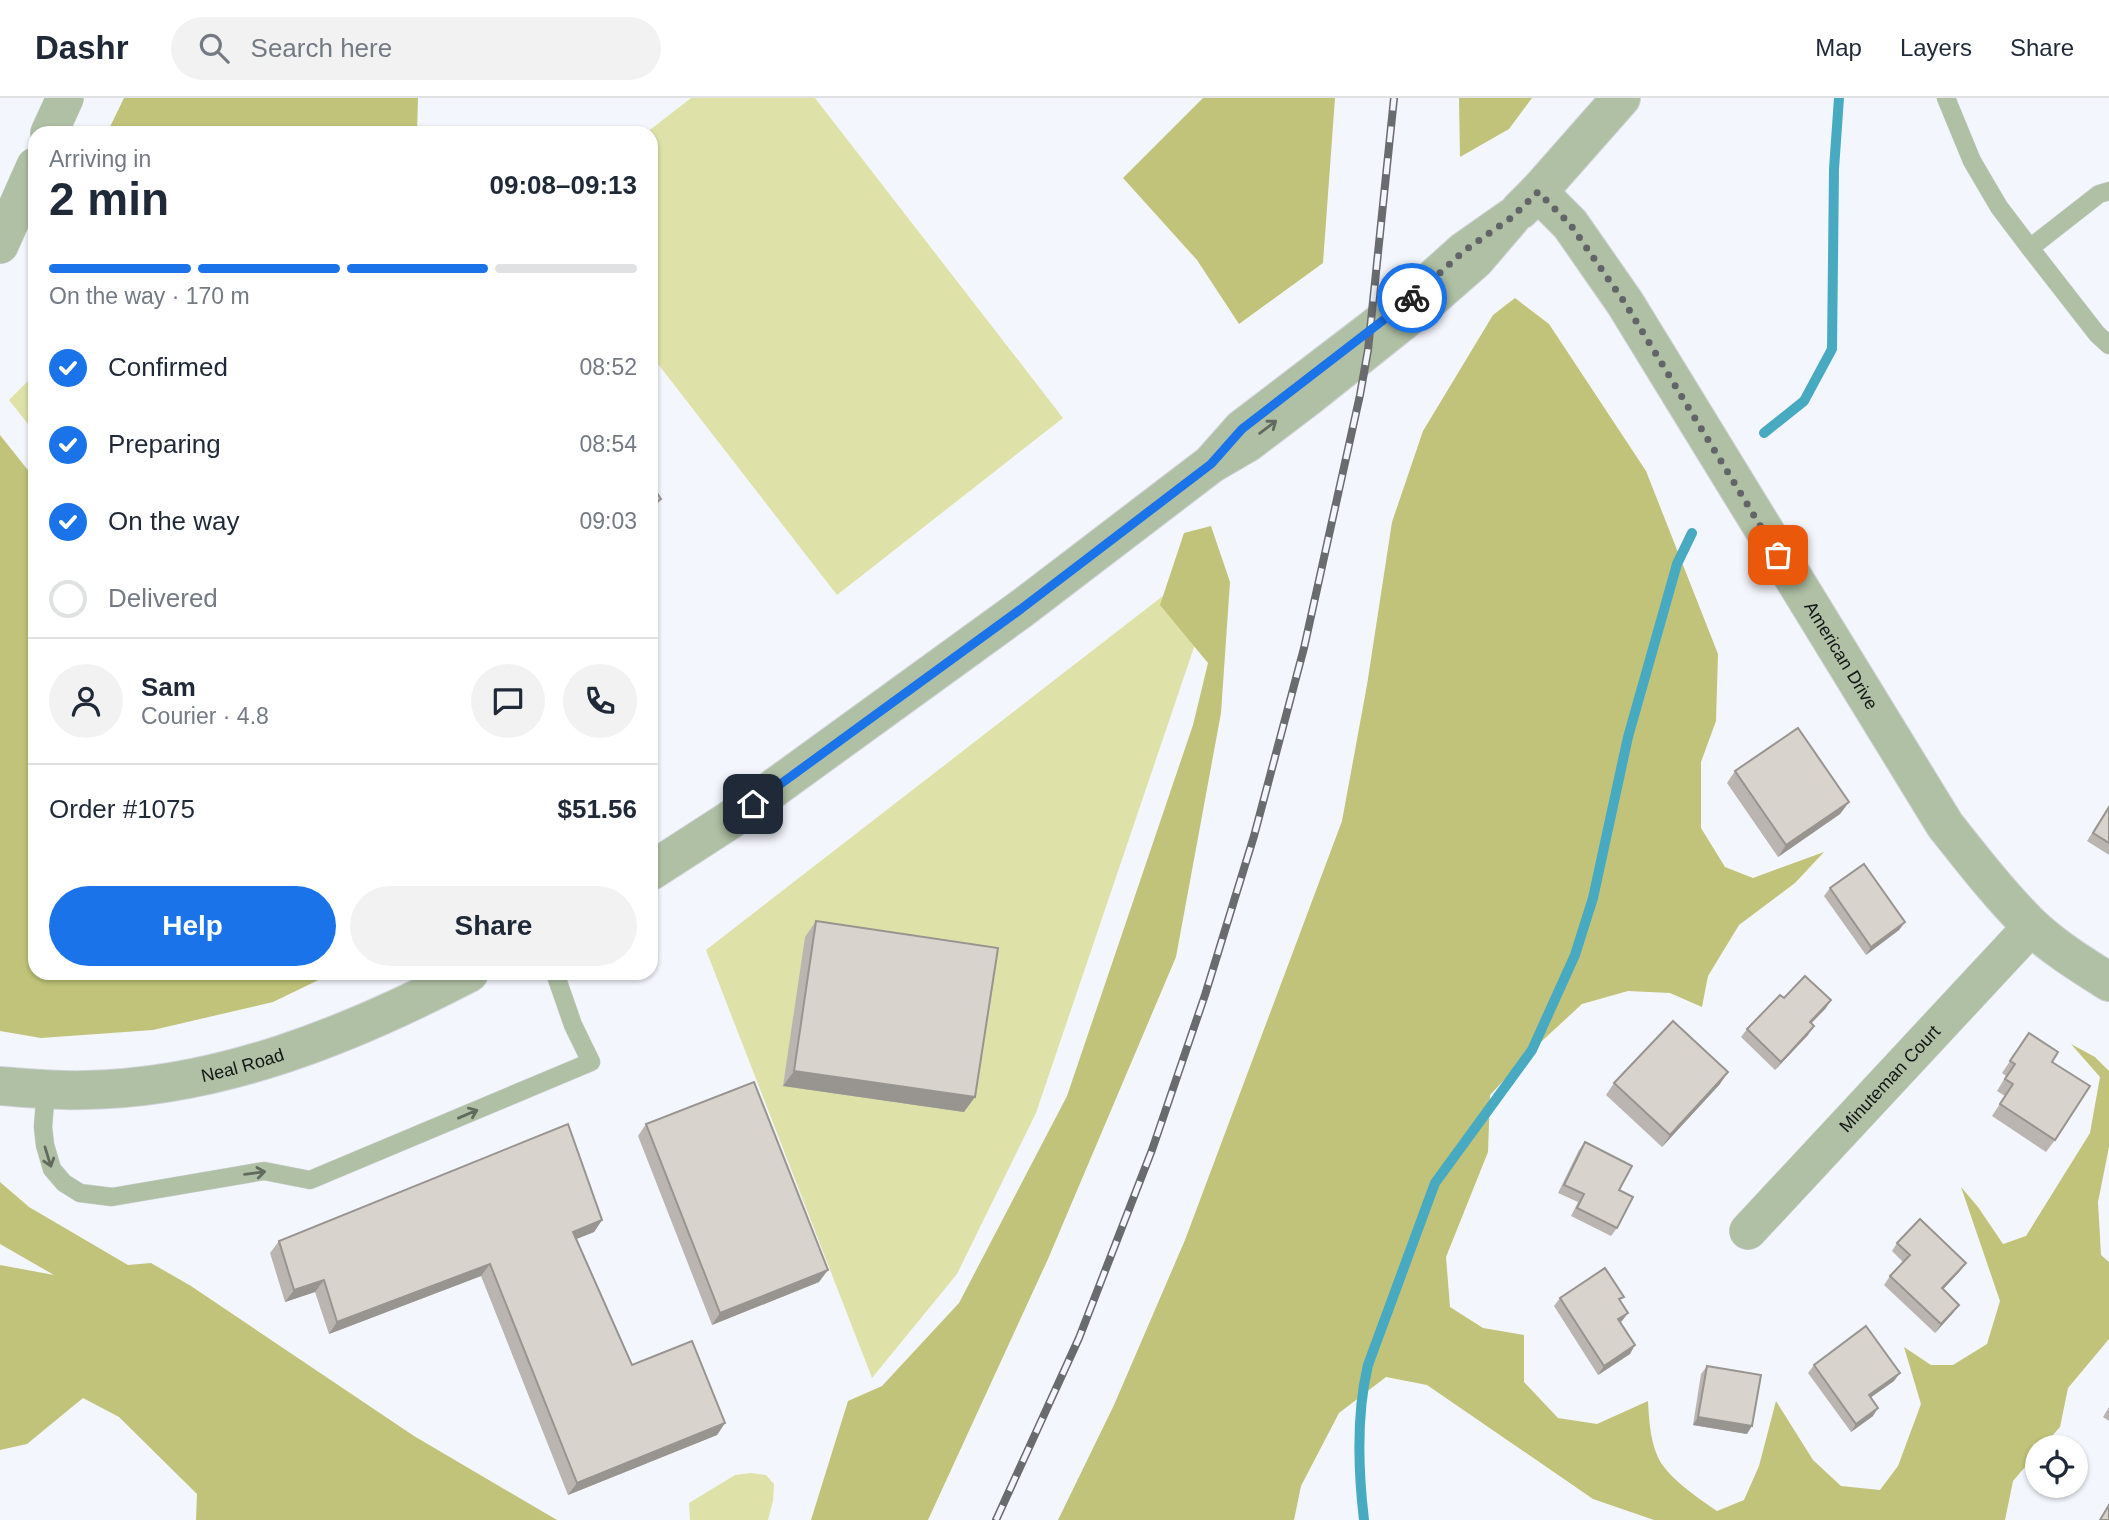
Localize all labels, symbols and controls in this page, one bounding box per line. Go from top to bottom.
search box [171,17,661,80]
text: Dashr [35,29,129,66]
icon: search [195,29,233,67]
text: Search here [251,33,392,63]
text: Map [1815,34,1862,61]
text: Layers [1900,34,1972,61]
text: Share [2010,34,2074,61]
text: Arriving in [49,146,151,172]
text: 09:08–09:13 [490,170,637,200]
text: 2 min [49,173,169,225]
courier [1377,263,1447,333]
icon: bike [1393,279,1431,317]
text: On the way · 170 m [49,283,250,309]
icon: check [49,349,87,387]
text: Confirmed [108,352,228,382]
text: 08:52 [579,354,637,380]
one-way arrow [1258,420,1277,434]
icon: check [49,426,87,464]
text: Preparing [108,429,221,459]
text: 08:54 [579,431,637,457]
icon: check [49,503,87,541]
text: On the way [108,506,240,536]
text: 09:03 [579,508,637,534]
pin [1748,525,1808,585]
icon: bag [1759,536,1797,574]
text: Delivered [108,583,218,613]
street label: American Drive [1800,598,1882,713]
button: person [49,664,123,738]
button: chat [471,664,545,738]
button: phone [563,664,637,738]
text: Sam [141,672,196,702]
text: Courier · 4.8 [141,703,269,729]
pin [723,774,783,834]
icon: home [734,785,772,823]
text: Order #1075 [49,794,195,824]
text: $51.56 [557,794,637,824]
button: Help [49,886,336,966]
button: Share [350,886,637,966]
street label: Minuteman Court [1835,1021,1944,1136]
street label: Neal Road [199,1044,286,1086]
one-way arrow [457,1106,479,1119]
one-way arrow [43,1146,56,1168]
one-way arrow [243,1167,266,1180]
map controls [2025,1435,2088,1498]
button: locate [2025,1435,2088,1498]

